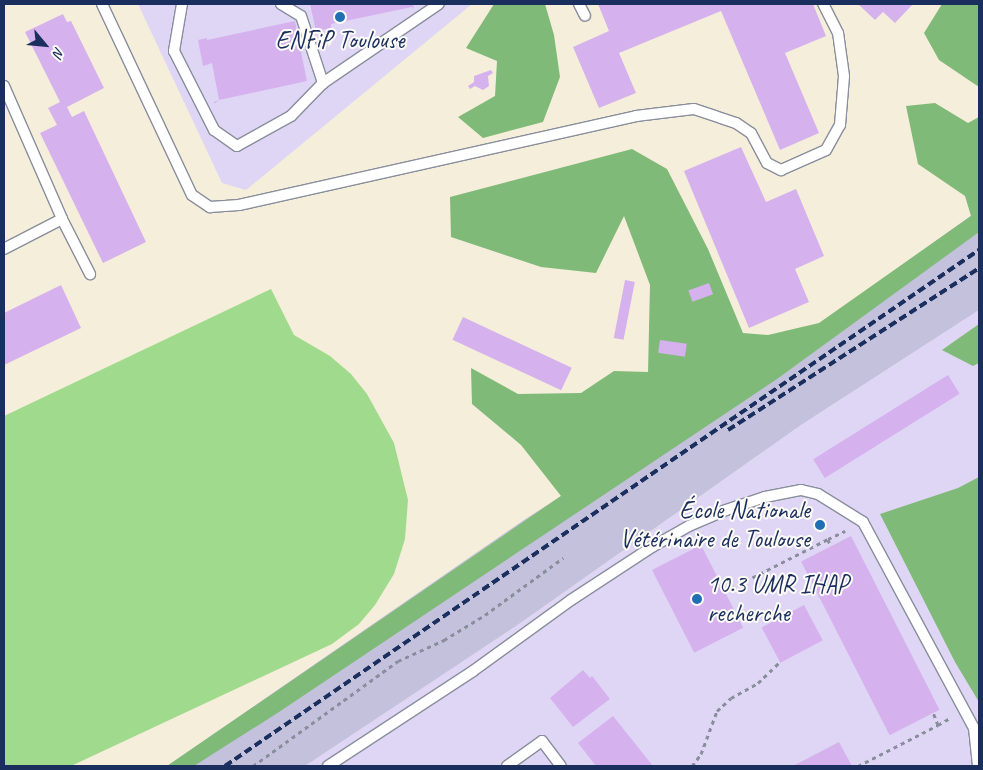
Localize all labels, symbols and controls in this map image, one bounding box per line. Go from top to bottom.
marker: ENFiP Toulouse [334,11,346,23]
north arrow [20,20,70,70]
place label: ENFiP Toulouse [276,25,404,55]
text: N [49,44,68,60]
place label: École Nationale Vétérinaire de Toulouse [620,496,810,555]
marker: École Nationale Vétérinaire de Toulouse [814,519,826,531]
place label: 10.3 UMR IHAP recherche [707,570,849,629]
marker: 10.3 UMR IHAP recherche [691,593,703,605]

